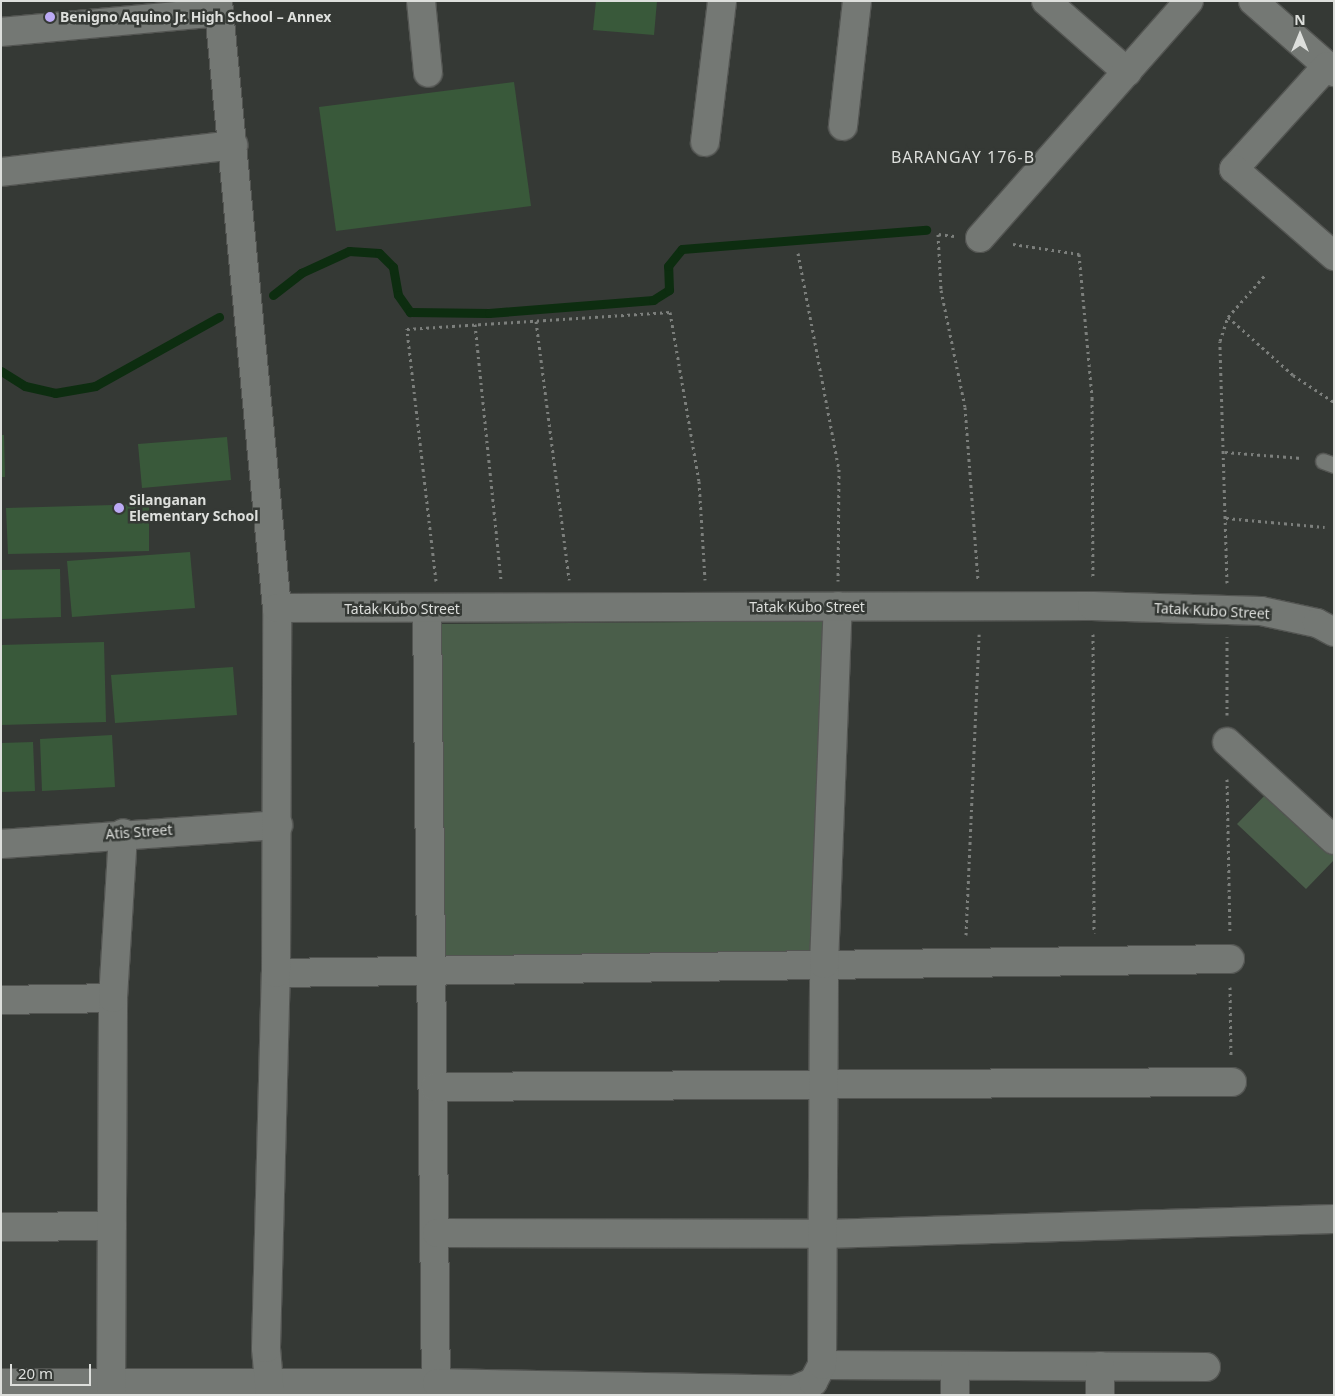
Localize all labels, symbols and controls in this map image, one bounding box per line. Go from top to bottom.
place label: Benigno Aquino Jr. High School – Annex [60,9,331,25]
north arrow [1275,10,1325,60]
text: N [1294,10,1306,29]
marker: Benigno Aquino Jr. High School – Annex [44,11,56,23]
district label: BARANGAY 176-B [889,147,1037,167]
place label: Silanganan Elementary School [129,492,259,524]
marker: Silanganan Elementary School [113,502,125,514]
street label: Tatak Kubo Street [749,599,865,615]
street label: Tatak Kubo Street [1154,600,1270,622]
street label: Tatak Kubo Street [344,601,460,617]
street label: Atis Street [105,821,173,843]
scale bar [12,1354,94,1386]
text: 20 m [18,1363,53,1383]

